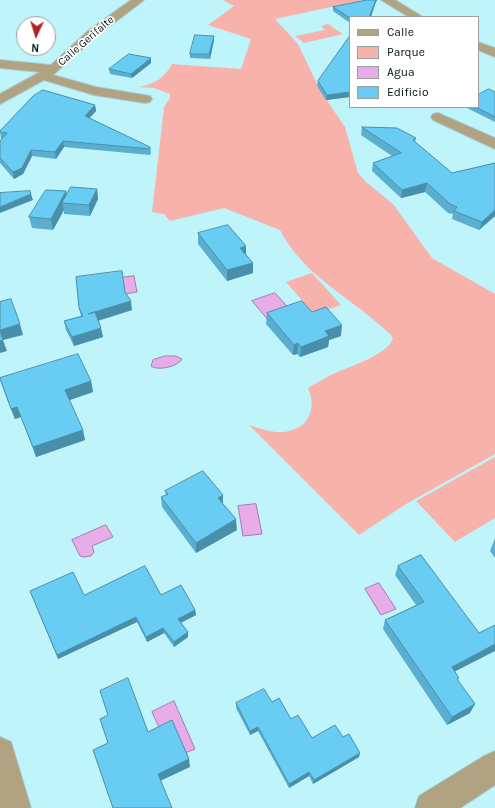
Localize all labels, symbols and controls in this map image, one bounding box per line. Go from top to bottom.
street label: Calle Gerifalte [55,13,117,69]
north arrow [16,16,56,56]
legend [349,16,479,108]
text: Calle [387,25,414,39]
text: N [31,41,40,54]
text: Parque [387,45,425,59]
text: Agua [387,65,415,79]
text: Edificio [387,85,428,99]

